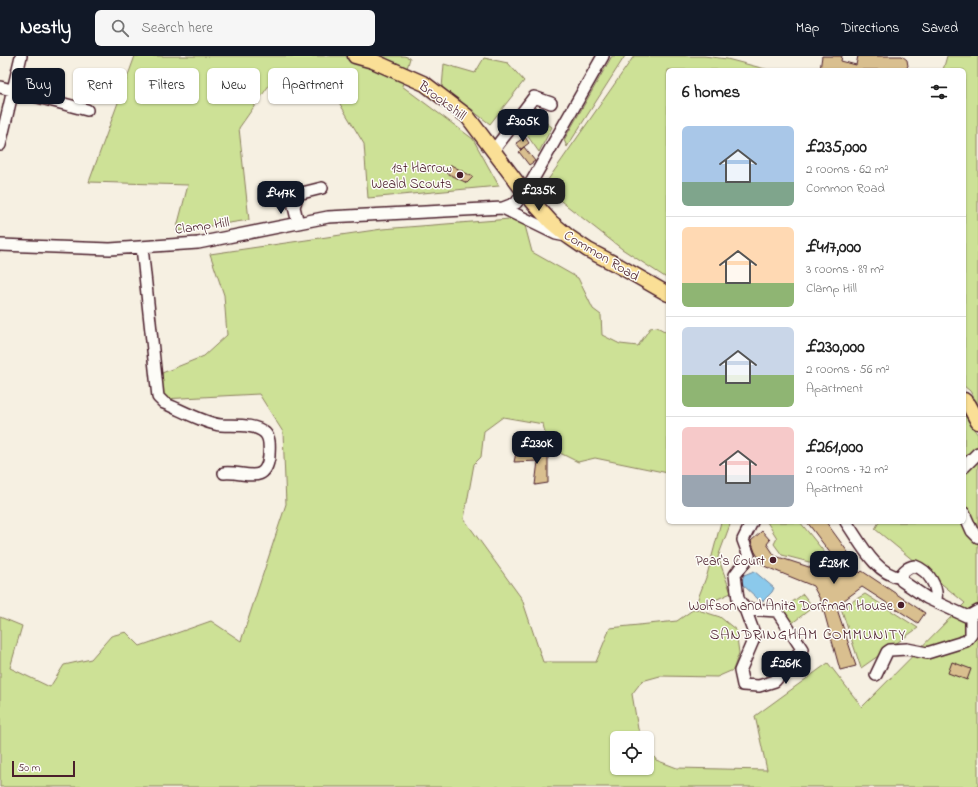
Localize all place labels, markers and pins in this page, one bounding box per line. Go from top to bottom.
pin: £305K [495,109,551,143]
place label: 1st Harrow Weald Scouts [371,158,452,195]
marker: 1st Harrow Weald Scouts [455,170,465,180]
pin: £235K [511,178,567,212]
pin: £417K [253,181,309,215]
pin: £230K [509,431,565,465]
place label: Pear's Court [696,551,765,572]
pin: £281K [806,551,862,585]
marker: Pear's Court [768,555,778,565]
place label: Wolfson and Anita Dorfman House [688,596,894,617]
marker: Wolfson and Anita Dorfman House [896,600,906,610]
pin: £261K [758,651,814,685]

